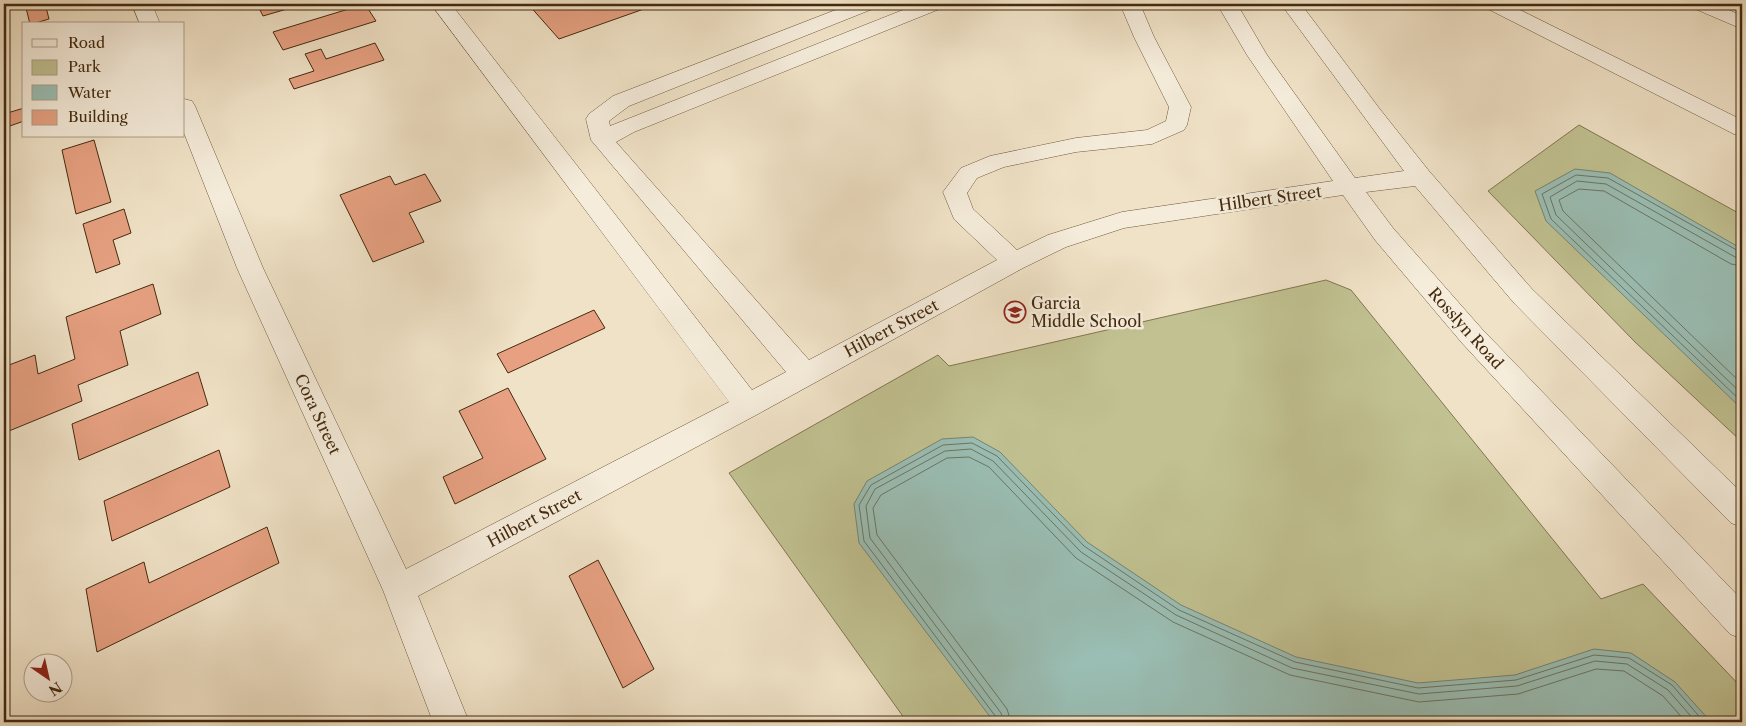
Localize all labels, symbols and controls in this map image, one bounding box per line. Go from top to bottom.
legend [22,22,185,138]
text: Road [68,33,105,52]
text: Park [68,57,102,76]
text: Water [67,83,112,102]
text: Building [68,107,128,126]
street label: Hilbert Street [1217,181,1323,215]
street label: Rosslyn Road [1424,283,1508,373]
place label: Garcia Middle School [1031,293,1142,331]
street label: Hilbert Street [840,295,942,361]
school or university icon: Garcia Middle School [1003,300,1027,324]
street label: Cora Street [291,370,346,458]
street label: Hilbert Street [483,485,585,551]
north arrow [22,654,72,704]
text: N [45,678,65,700]

